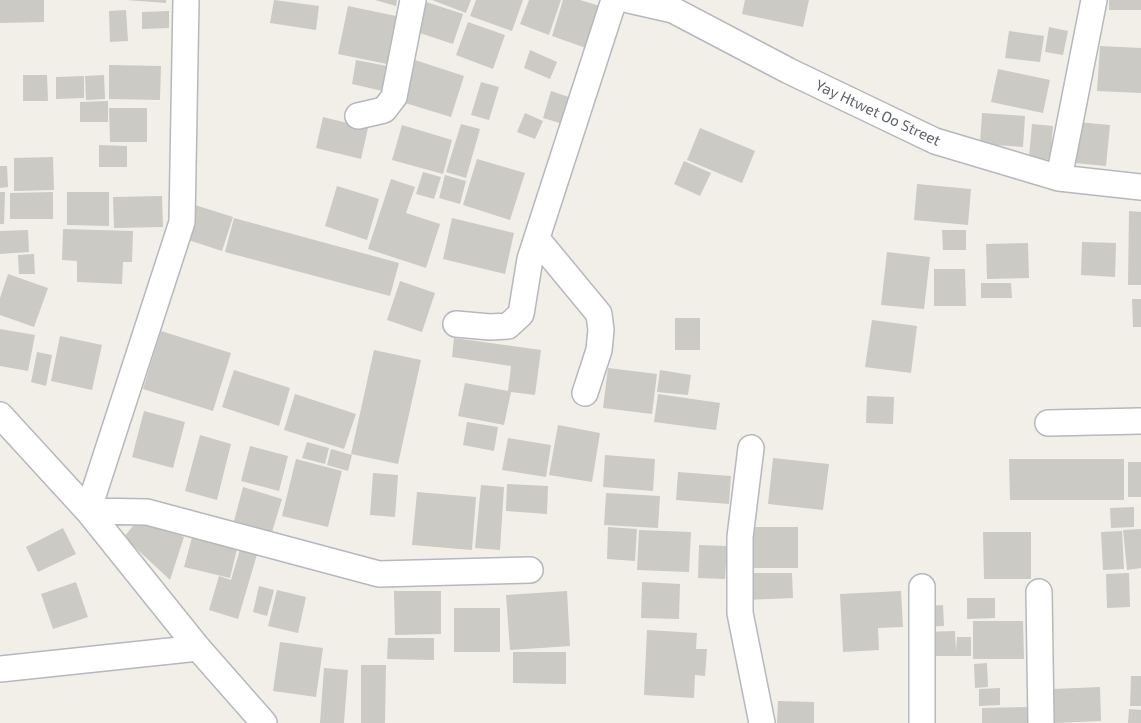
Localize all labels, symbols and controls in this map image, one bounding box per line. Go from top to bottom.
street label: Yay Htwet Oo Street [813,76,943,150]

